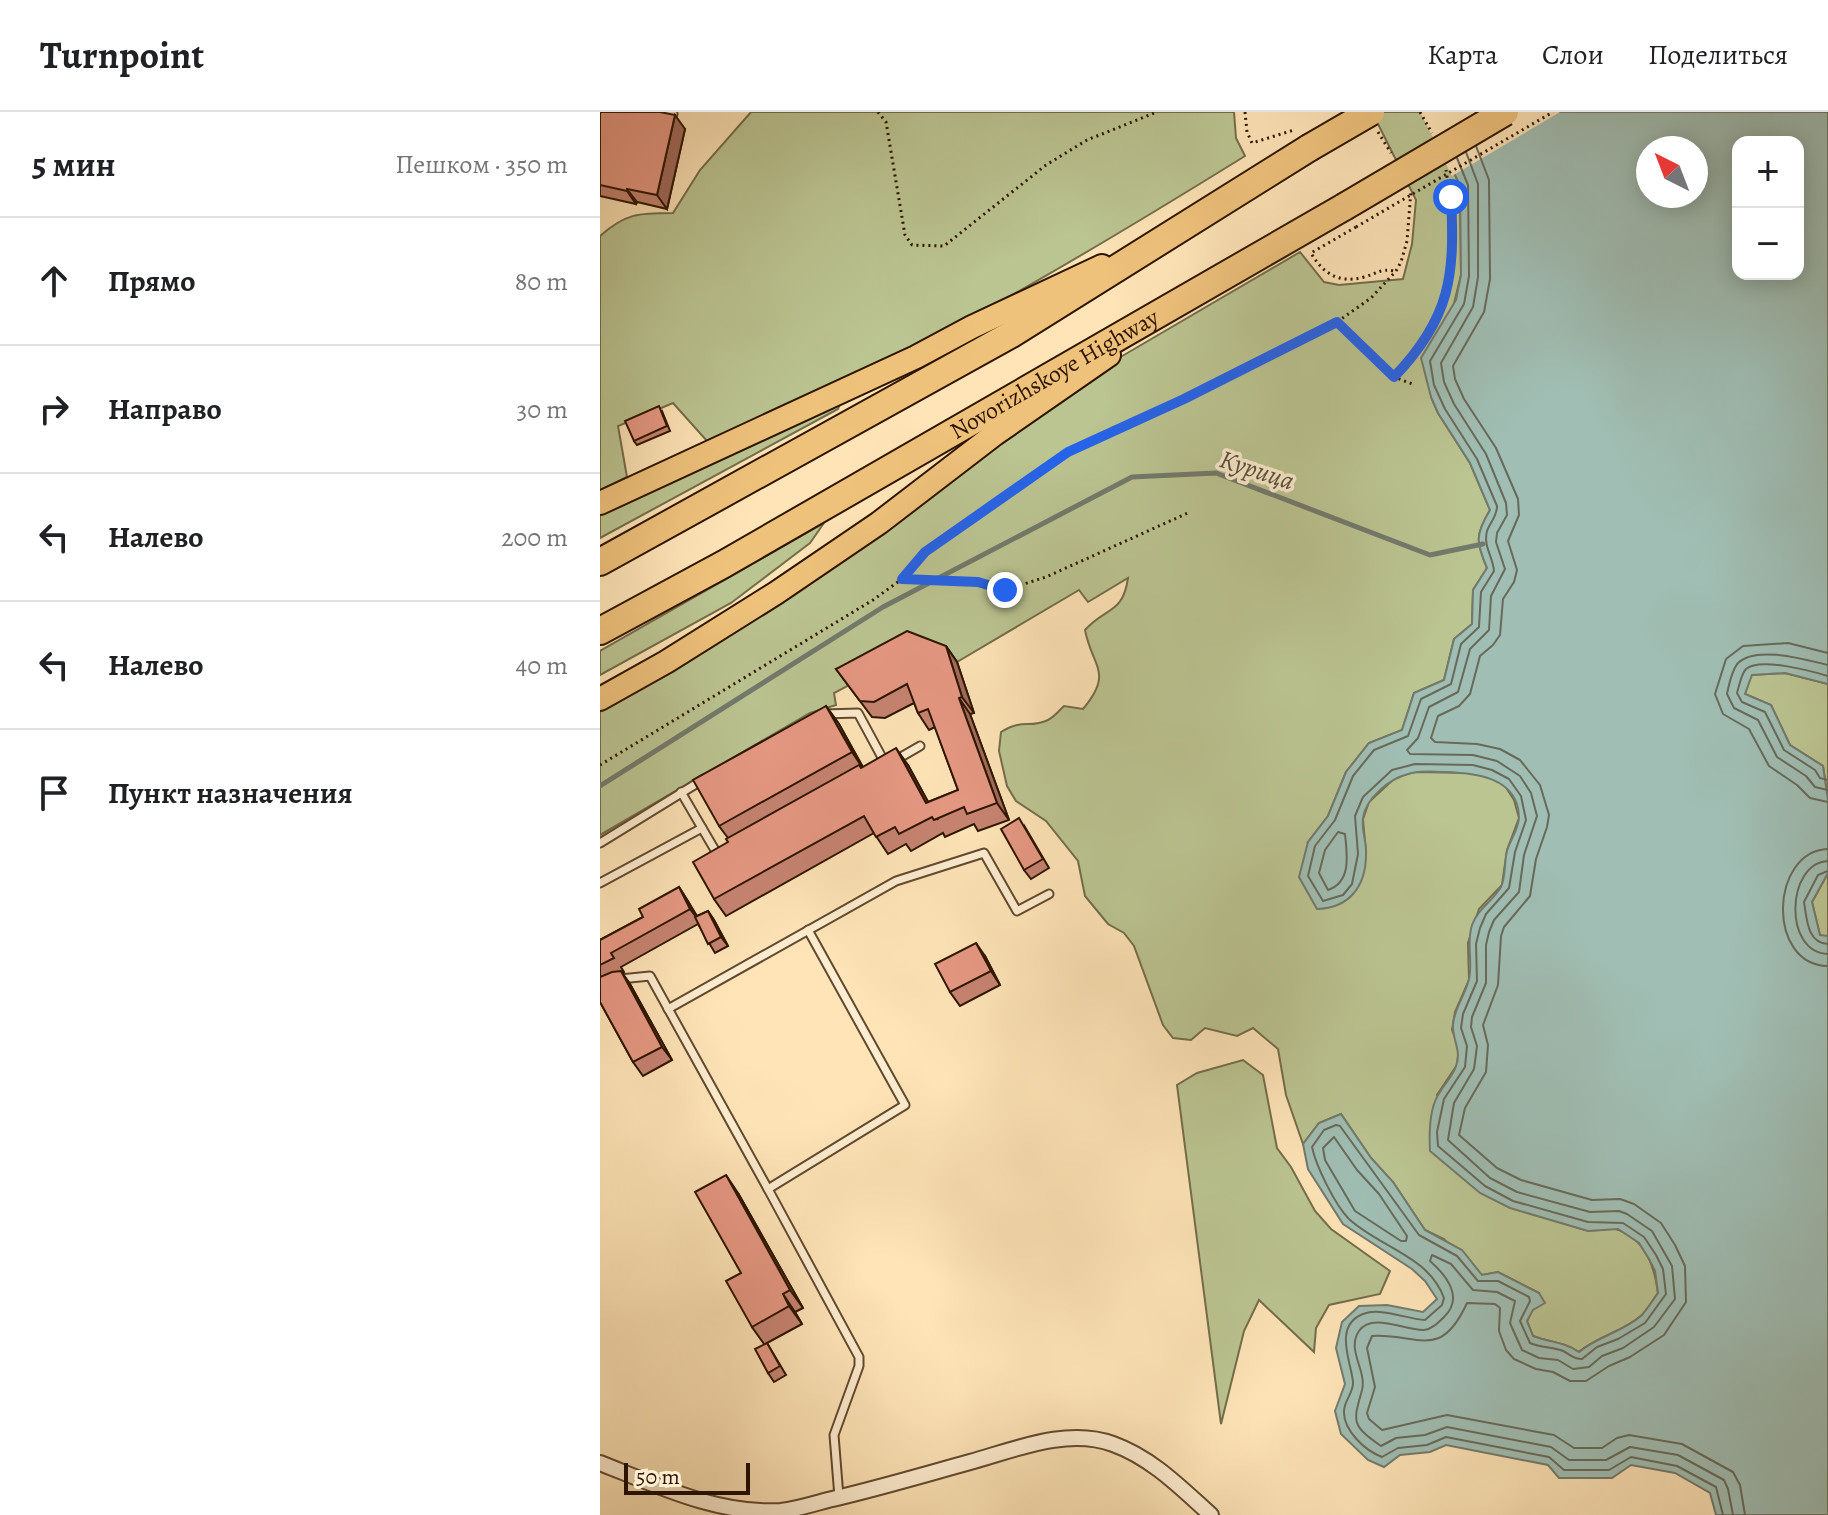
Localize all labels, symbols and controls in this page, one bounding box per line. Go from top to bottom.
text: Turnpoint [40,29,204,81]
text: Карта [1427,36,1498,74]
text: Слои [1542,36,1604,74]
text: Поделиться [1648,36,1788,74]
north arrow [1636,136,1708,208]
map controls [1732,136,1804,280]
button: + [1732,136,1804,208]
text: 5 мин [32,141,116,188]
text: Пешком · 350 m [395,147,568,182]
route start [1433,179,1469,215]
button: − [1732,208,1804,280]
icon: ahead [32,259,76,303]
text: Прямо [108,261,195,301]
text: 80 m [515,264,568,299]
street label: Novorizhskoye Highway [944,301,1165,447]
icon: right [32,387,76,431]
text: Направо [108,389,222,429]
text: 30 m [517,392,568,427]
water label: Курица [1215,442,1299,498]
icon: left [32,515,76,559]
text: Налево [108,517,203,557]
text: 200 m [501,520,568,555]
route end [987,572,1023,608]
icon: left [32,643,76,687]
text: Налево [108,645,203,685]
text: 40 m [516,648,568,683]
icon: arrive [32,771,76,815]
text: Пункт назначения [108,773,353,813]
scale bar [624,1459,750,1495]
text: 50 m [636,1462,680,1492]

